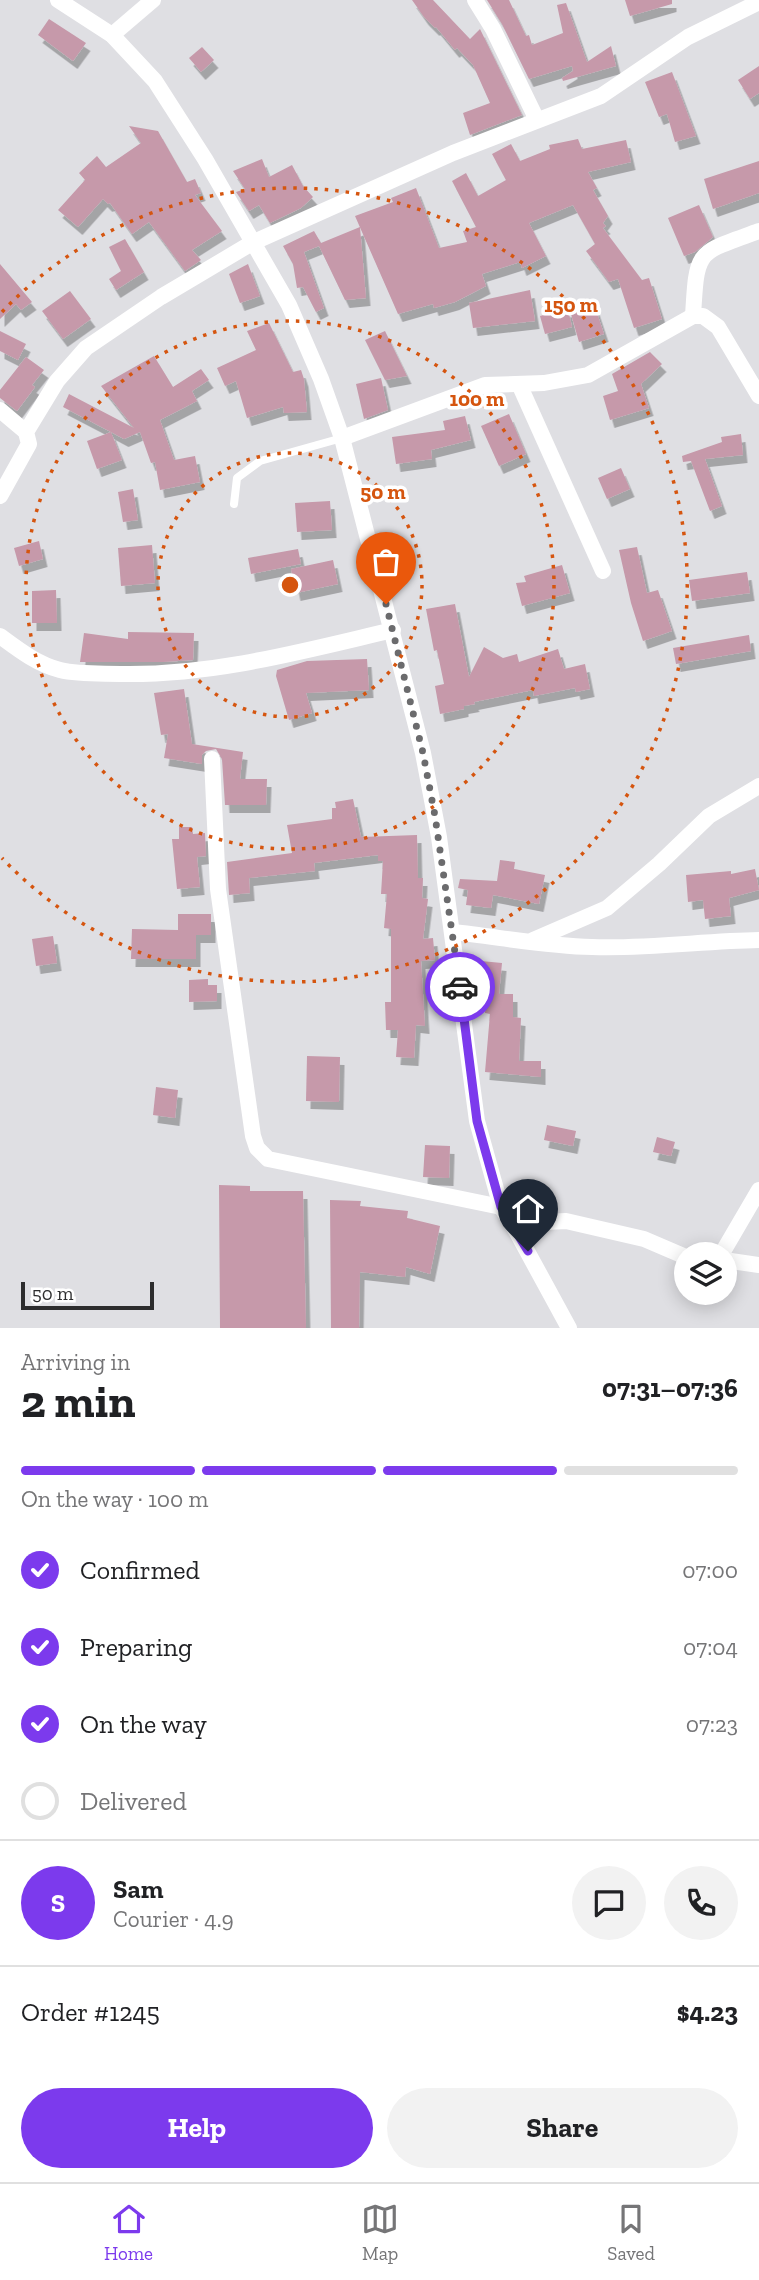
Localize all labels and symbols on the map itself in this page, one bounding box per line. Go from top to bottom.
text: 150 m [544,292,599,317]
text: 100 m [450,386,505,411]
text: 50 m [360,479,406,504]
pin [356,532,416,604]
centre of rings [278,573,302,597]
courier [425,952,495,1022]
pin [498,1179,558,1251]
scale bar [21,1279,154,1311]

